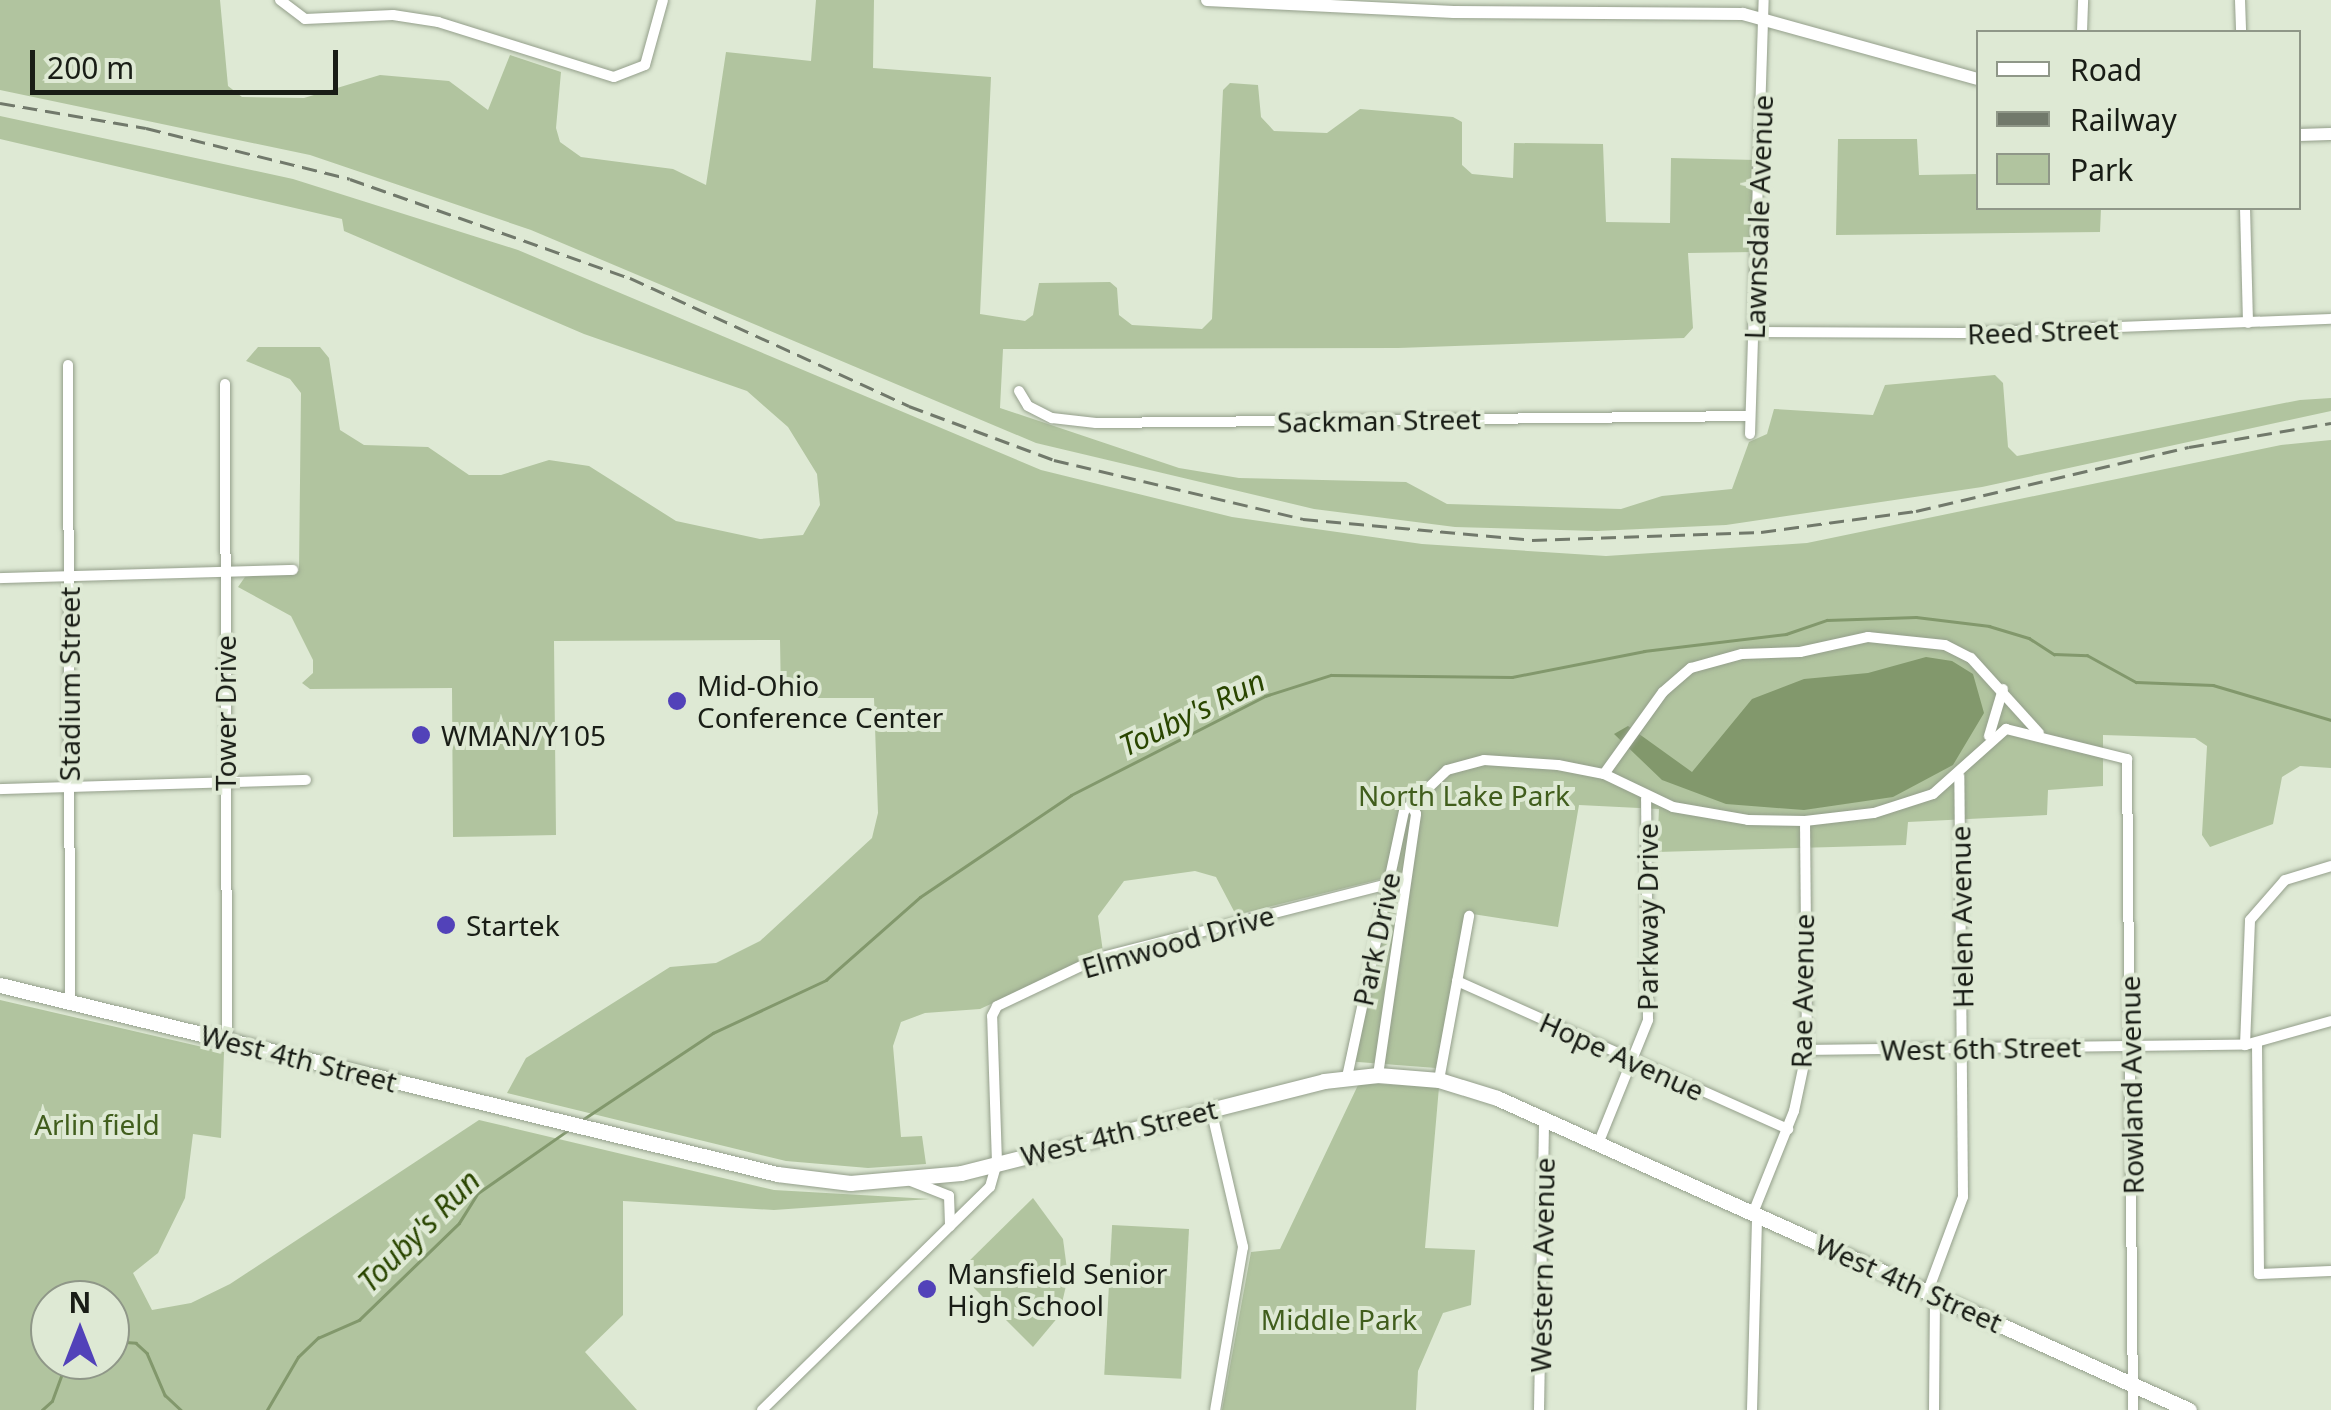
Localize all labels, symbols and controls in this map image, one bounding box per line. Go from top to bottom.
scale bar [35,30,342,92]
legend [1976,30,2301,210]
text: 200 m [47,47,134,88]
text: Road [2070,49,2142,90]
street label: Lawnsdale Avenue [1737,94,1779,340]
text: Railway [2070,99,2177,140]
text: Park [2070,149,2133,190]
street label: Reed Street [1967,312,2119,350]
street label: Sackman Street [1277,401,1481,439]
street label: Stadium Street [52,587,86,781]
street label: Tower Drive [208,635,242,791]
water label: Touby's Run [1113,662,1271,764]
place label: Mid-Ohio Conference Center [697,668,943,734]
marker: Mid-Ohio Conference Center [666,690,688,712]
place label: WMAN/Y105 [441,718,606,752]
marker: WMAN/Y105 [410,724,432,746]
park label: North Lake Park [1358,778,1570,812]
street label: Parkway Drive [1630,823,1664,1011]
street label: Helen Avenue [1943,825,1979,1009]
street label: Park Drive [1345,869,1407,1009]
street label: Elmwood Drive [1078,897,1278,985]
place label: Startek [466,908,560,942]
street label: Rae Avenue [1784,913,1820,1069]
marker: Startek [435,914,457,936]
street label: Rowland Avenue [2112,975,2150,1195]
street label: Hope Avenue [1535,1005,1709,1107]
street label: West 4th Street [197,1017,401,1099]
street label: West 6th Street [1880,1029,2082,1067]
street label: West 4th Street [1017,1091,1221,1173]
park label: Arlin field [34,1107,160,1141]
street label: Western Avenue [1523,1157,1561,1373]
water label: Touby's Run [351,1163,487,1299]
street label: West 4th Street [1810,1227,2008,1339]
place label: Mansfield Senior High School [947,1256,1167,1322]
marker: Mansfield Senior High School [916,1278,938,1300]
north arrow [30,1280,130,1380]
text: N [69,1283,91,1321]
park label: Middle Park [1261,1302,1417,1336]

